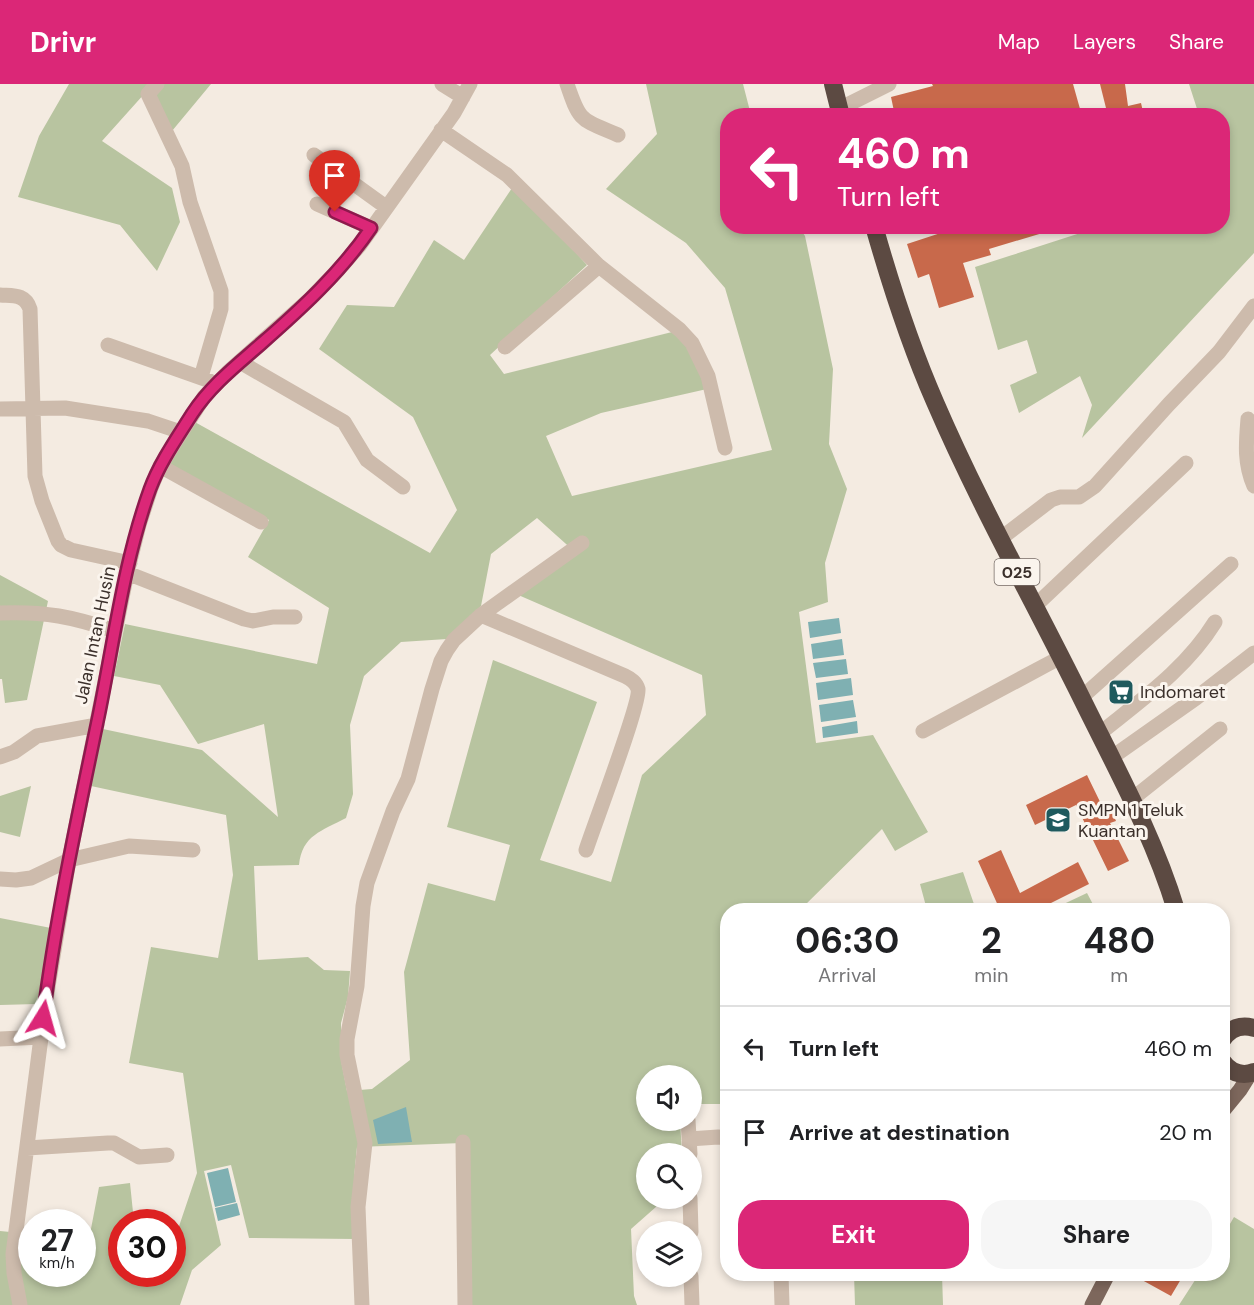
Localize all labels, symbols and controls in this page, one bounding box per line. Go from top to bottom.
text: Drivr [30,24,96,61]
text: Map [998,28,1040,56]
text: Layers [1073,28,1136,56]
text: Share [1169,28,1224,56]
text: 460 m [837,126,970,181]
icon: left [738,132,816,210]
pin [309,150,360,212]
icon: arrive [318,159,351,192]
text: Turn left [837,179,940,214]
road number: 025 [994,559,1040,585]
street label: Jalan Intan Husin [69,564,121,706]
supermarket icon: Indomaret [1106,677,1136,707]
place label: Indomaret [1140,680,1226,704]
place label: SMPN 1 Teluk Kuantan [1078,798,1184,843]
school or university icon: SMPN 1 Teluk Kuantan [1043,805,1073,835]
text: 06:30 [795,917,899,964]
text: 2 [981,917,1002,964]
text: 480 [1083,917,1155,964]
text: Arrival [818,962,876,988]
text: min [974,962,1008,988]
text: m [1110,962,1128,988]
position arrow [11,986,75,1050]
icon: left [738,1032,771,1065]
text: Turn left [789,1034,879,1063]
text: 460 m [1144,1034,1212,1063]
map controls [636,1065,702,1287]
button: sound [636,1065,702,1131]
icon: arrive [738,1116,771,1149]
text: Arrive at destination [789,1118,1010,1147]
text: 20 m [1159,1118,1212,1147]
button: search [636,1143,702,1209]
button: Exit [738,1200,969,1269]
button: Share [981,1200,1212,1269]
speed limit sign: 30 [108,1209,186,1287]
text: 27 [40,1221,74,1260]
button: layers [636,1221,702,1287]
text: km/h [39,1253,75,1273]

